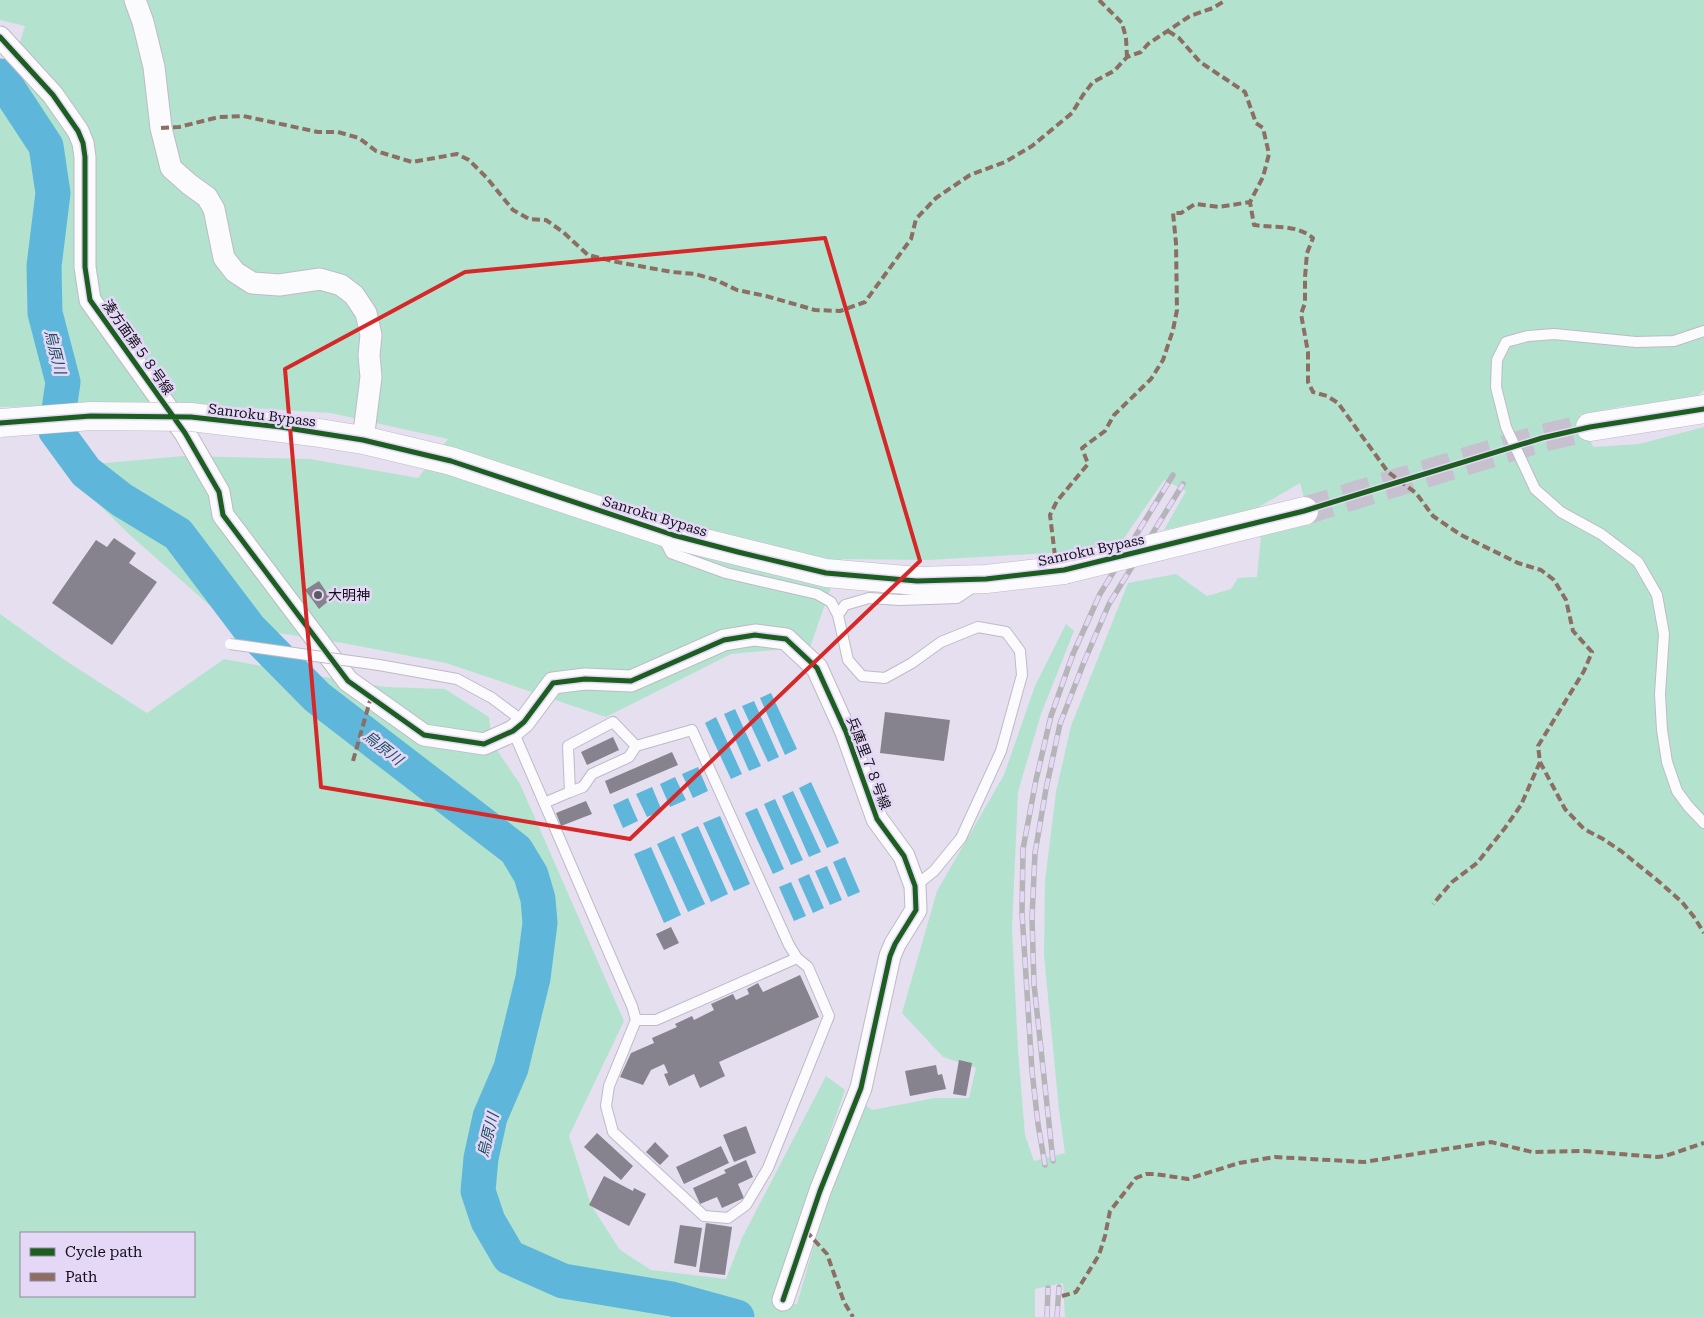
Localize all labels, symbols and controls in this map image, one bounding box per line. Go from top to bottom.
street label: 湊方面第５８号線 [99,297,177,397]
water label: 烏原川 [41,328,70,378]
street label: Sanroku Bypass [207,400,317,430]
street label: Sanroku Bypass [601,493,709,540]
street label: Sanroku Bypass [1036,531,1146,569]
place label: 大明神 [328,587,370,603]
marker: 大明神 [312,589,324,601]
street label: 兵庫里７８号線 [844,714,894,812]
water label: 烏原川 [360,727,408,770]
water label: 烏原川 [474,1109,503,1159]
legend [20,1232,195,1297]
text: Cycle path [65,1243,143,1261]
text: Path [65,1268,98,1286]

